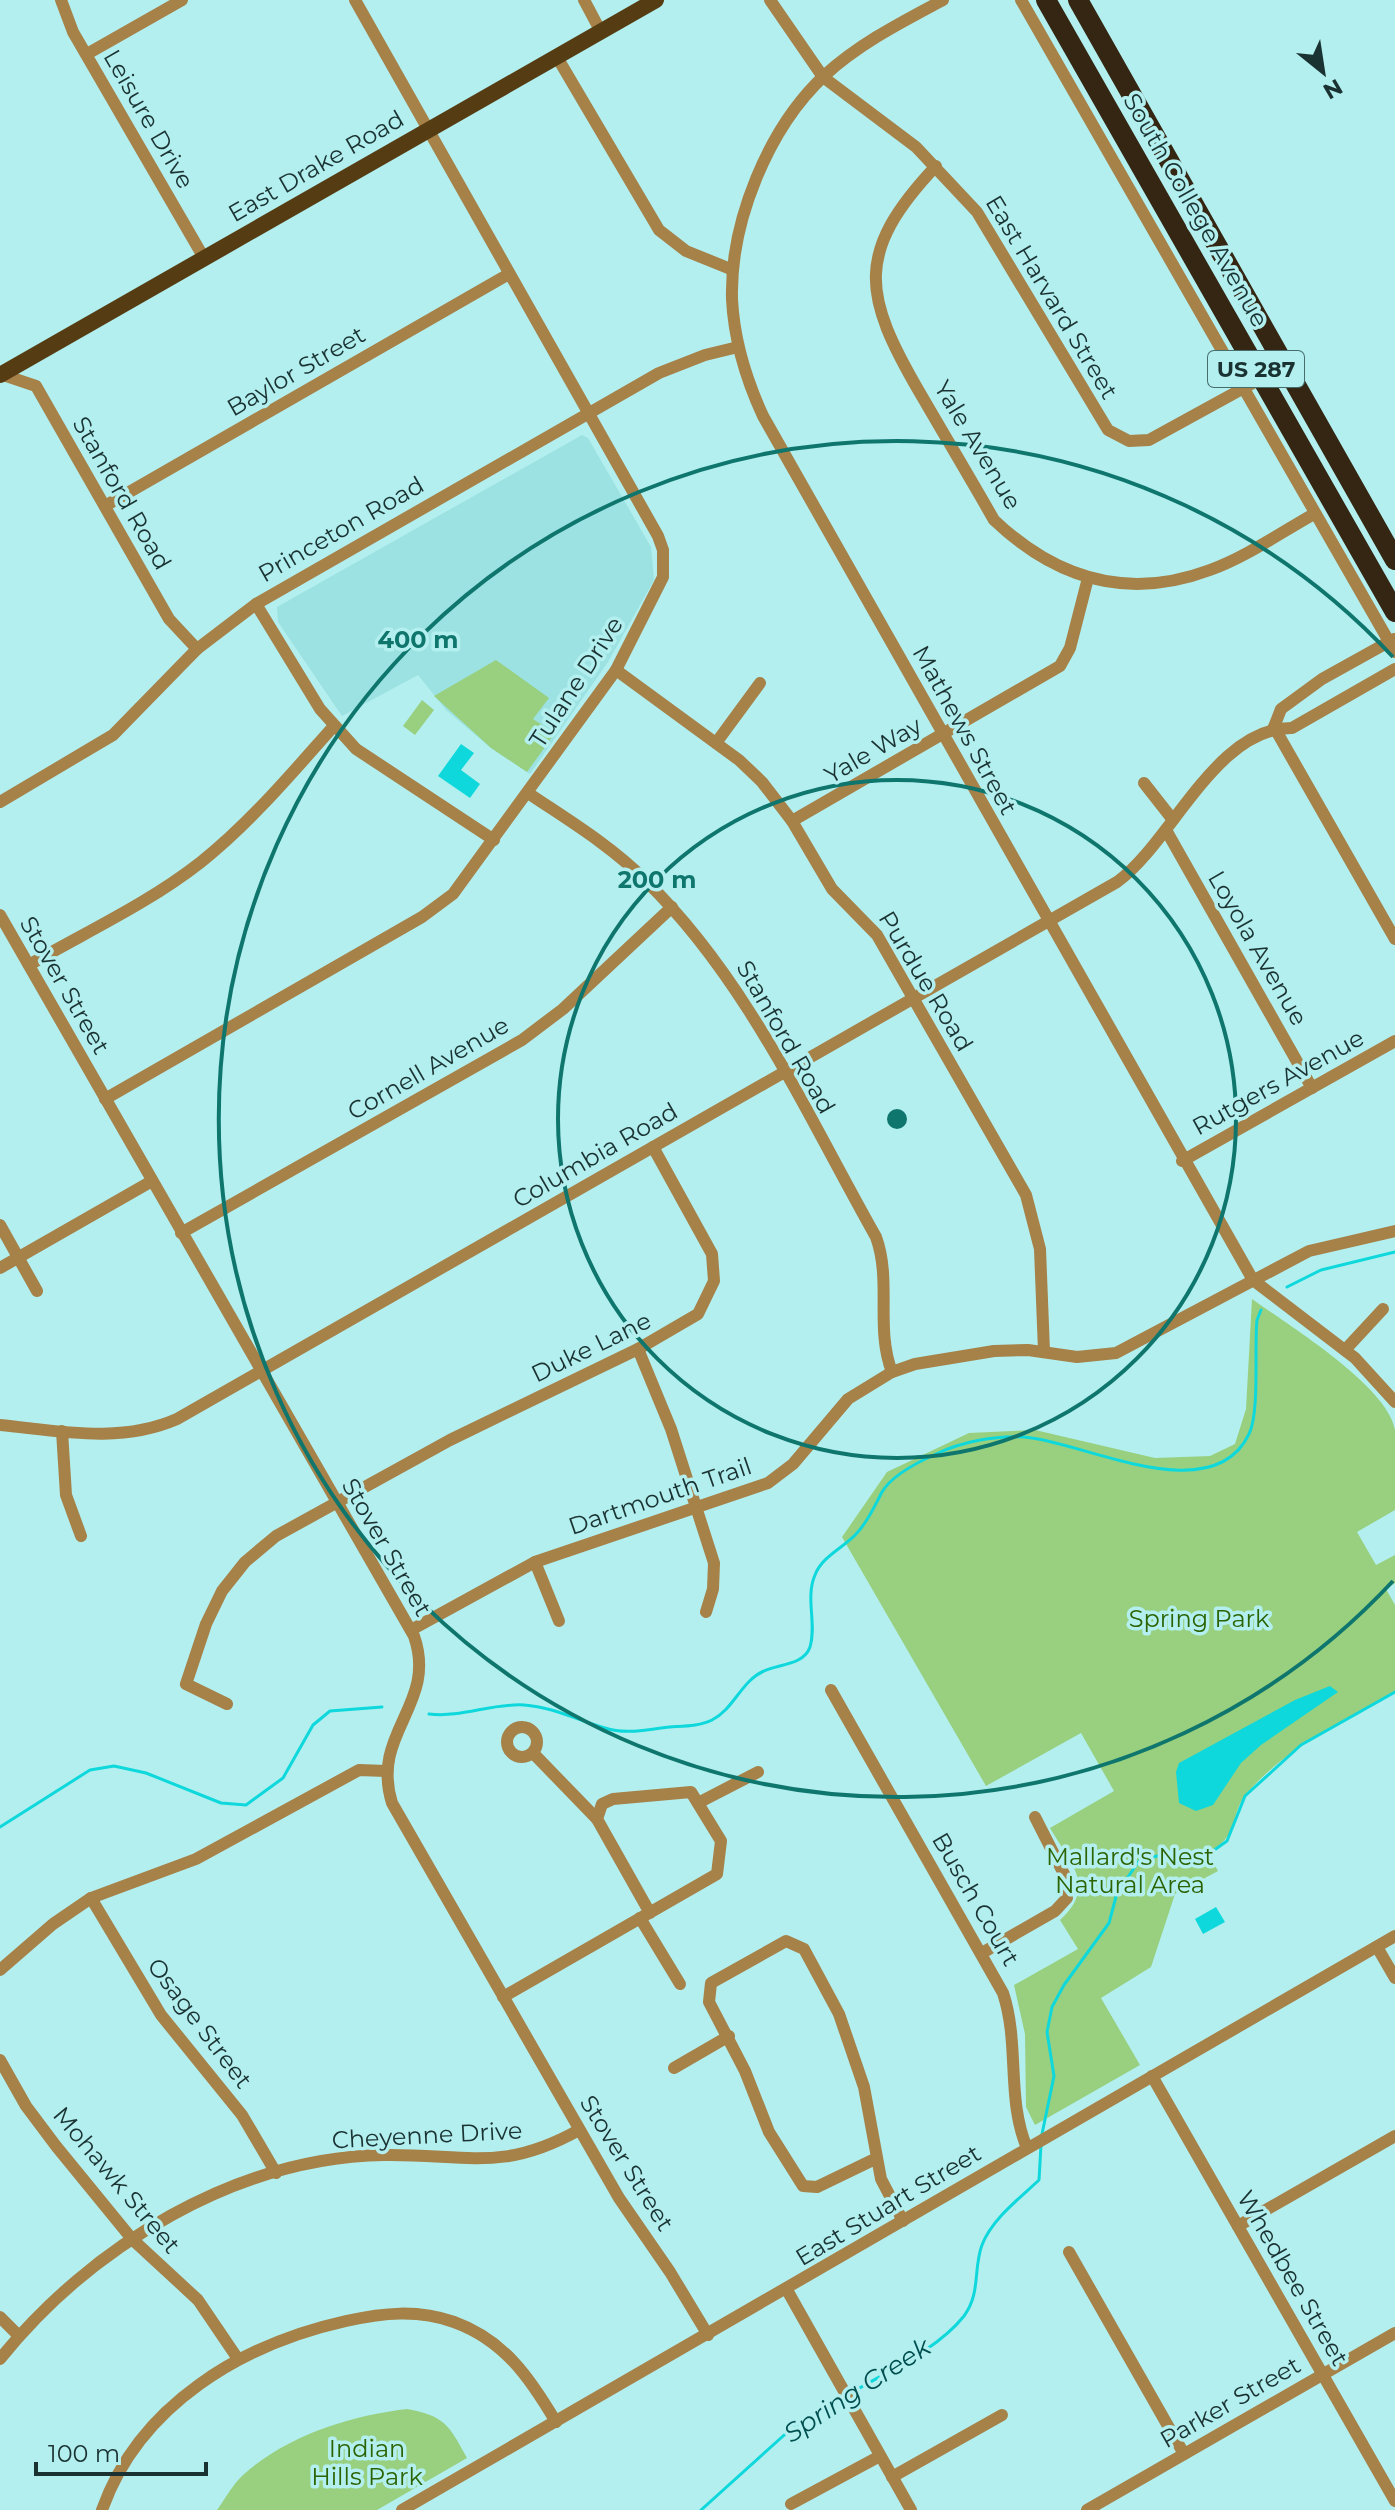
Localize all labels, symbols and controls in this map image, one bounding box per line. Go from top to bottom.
north arrow [1283,32,1363,112]
street label: Leisure Drive [98,44,200,194]
text: N [1318,73,1347,105]
street label: South College Avenue [1117,88,1275,332]
street label: East Drake Road [223,104,409,228]
street label: East Harvard Street [980,190,1124,404]
street label: Baylor Street [222,320,370,422]
road number: US 287 [1208,351,1304,387]
street label: Yale Avenue [928,375,1028,515]
street label: Stanford Road [66,411,178,575]
street label: Princeton Road [253,470,429,588]
street label: Tulane Drive [523,611,629,753]
text: 400 m [377,625,459,654]
street label: Mathews Street [907,640,1024,820]
street label: Yale Way [819,711,927,789]
text: 200 m [618,865,696,894]
street label: Loyola Avenue [1202,865,1314,1031]
street label: Purdue Road [873,906,979,1056]
street label: Stover Street [14,911,116,1059]
street label: Stanford Road [730,955,842,1119]
street label: Cornell Avenue [342,1010,514,1126]
street label: Rutgers Avenue [1187,1023,1369,1141]
street label: Columbia Road [507,1096,683,1214]
centre of rings [883,1105,911,1133]
street label: Duke Lane [526,1306,656,1388]
street label: Dartmouth Trail [565,1451,755,1541]
street label: Stover Street [336,1473,438,1621]
park label: Spring Park [1129,1604,1270,1633]
street label: Busch Court [926,1827,1026,1971]
park label: Mallard's Nest Natural Area [1046,1842,1214,1899]
street label: Osage Street [142,1952,259,2094]
street label: Stover Street [574,2090,680,2236]
street label: Mohawk Street [47,2101,187,2259]
street label: Cheyenne Drive [331,2116,523,2154]
street label: East Stuart Street [790,2138,986,2272]
street label: Whedbee Street [1231,2185,1355,2371]
water label: Spring Creek [778,2330,938,2449]
street label: Parker Street [1155,2350,1306,2454]
scale bar [36,2426,206,2476]
park label: Indian Hills Park [311,2434,423,2491]
text: 100 m [48,2439,120,2468]

